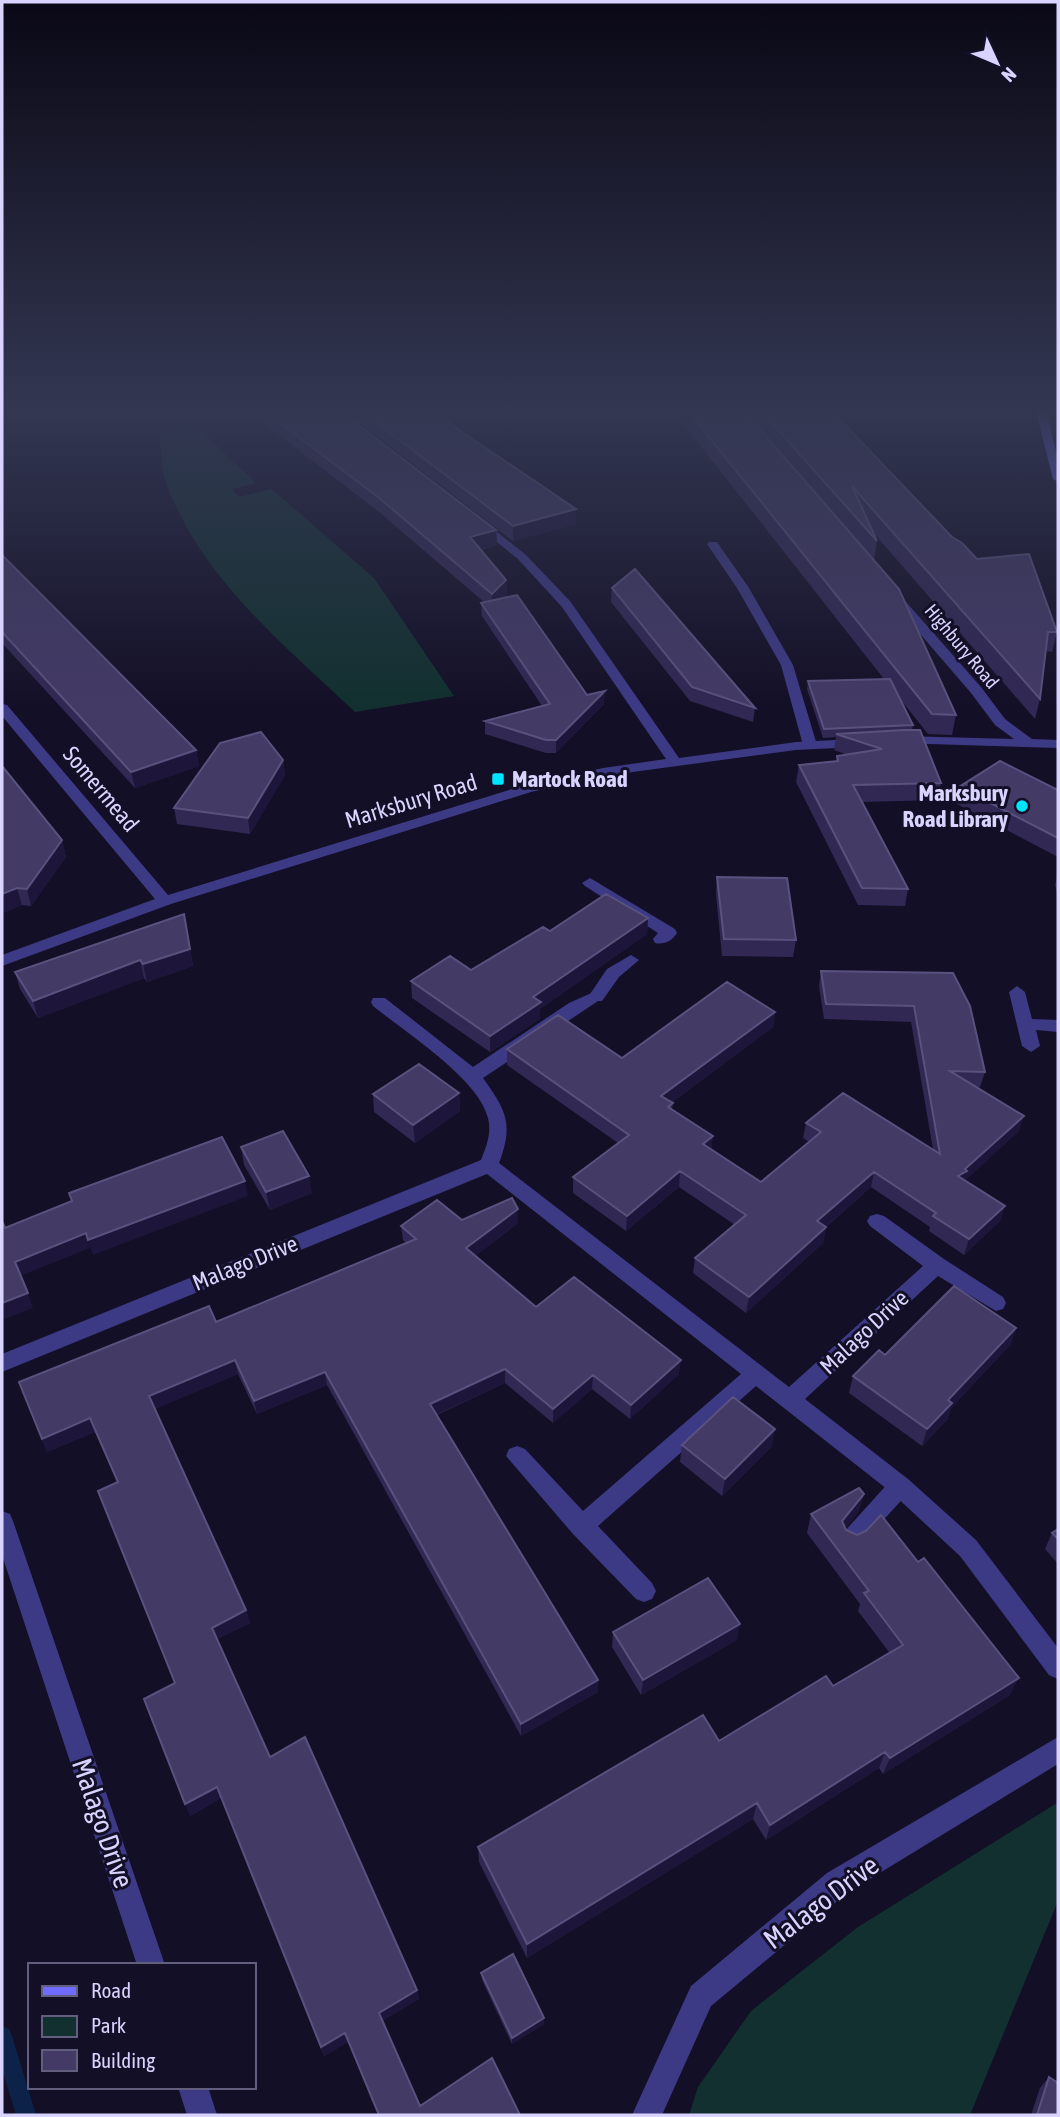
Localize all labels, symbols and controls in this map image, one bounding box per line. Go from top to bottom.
north arrow [962,28,1032,98]
text: N [997,63,1021,86]
street label: Highbury Road [920,599,1004,693]
street label: Somermead [58,741,144,837]
place label: Martock Road [512,766,628,792]
street label: Marksbury Road [342,769,480,833]
marker: Martock Road [490,771,506,787]
place label: Marksbury Road Library [903,780,1009,832]
marker: Marksbury Road Library [1014,798,1030,814]
street label: Malago Drive [189,1230,301,1296]
street label: Malago Drive [815,1285,913,1379]
street label: Malago Drive [66,1754,140,1892]
street label: Malago Drive [757,1849,885,1955]
legend [28,1963,256,2089]
text: Road [91,1978,131,2002]
text: Park [91,2013,126,2037]
text: Building [91,2048,155,2072]

